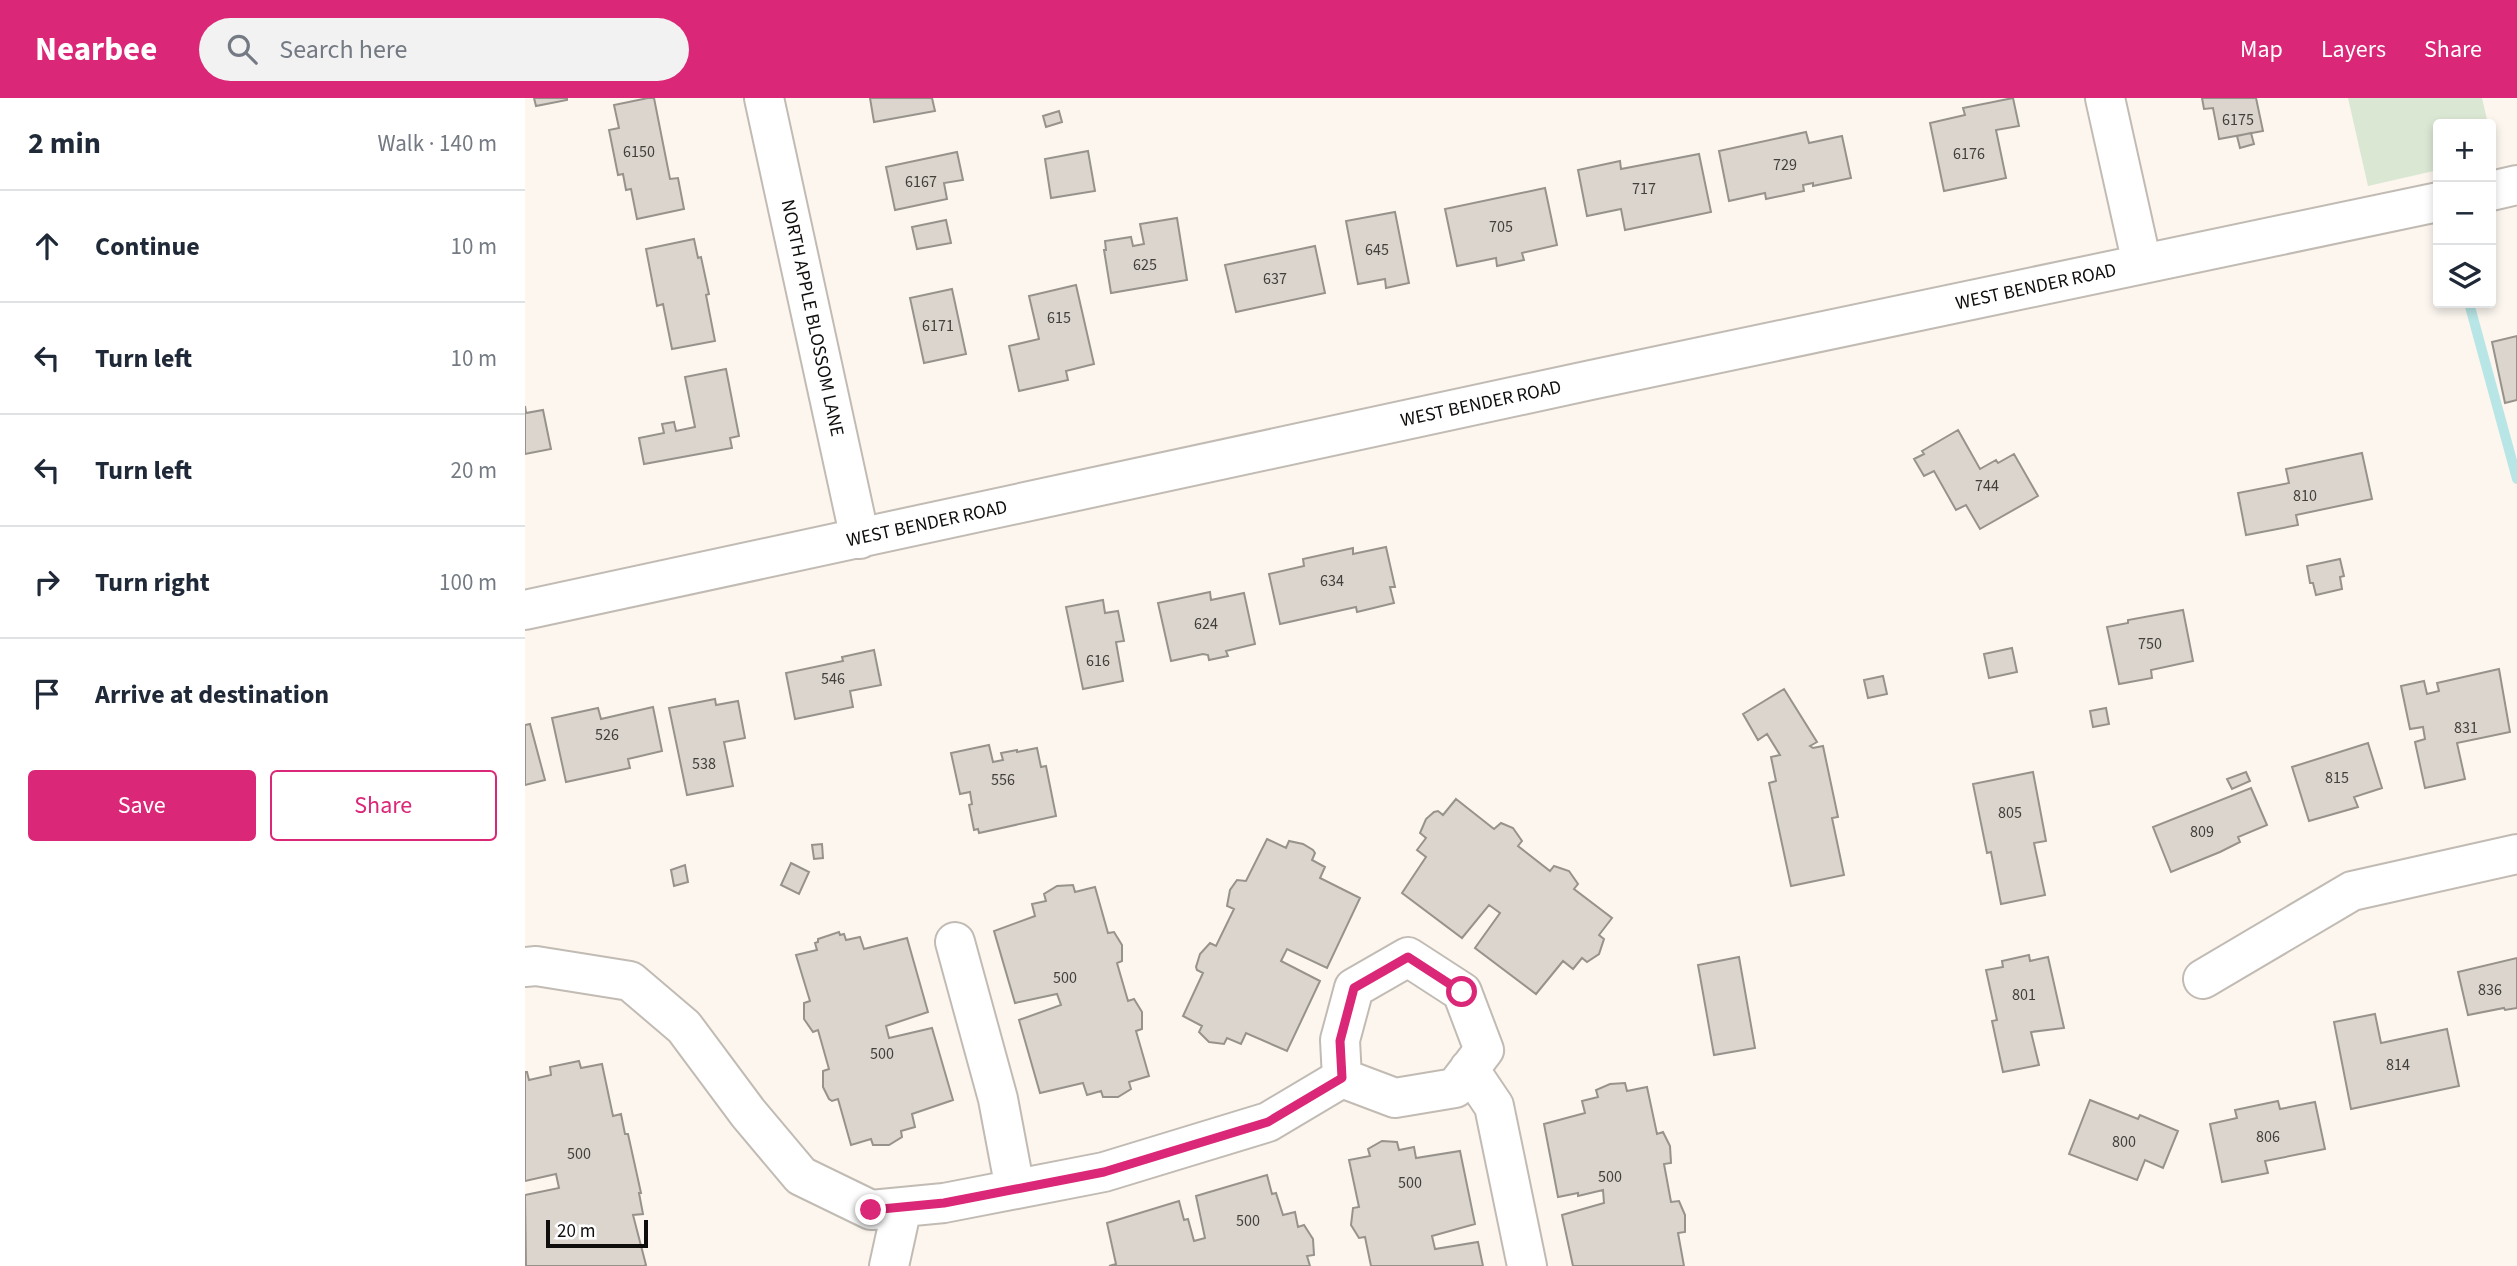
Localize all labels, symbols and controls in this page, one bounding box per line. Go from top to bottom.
search box [199,18,689,81]
text: Nearbee [35,26,157,73]
icon: search [223,30,261,68]
text: Search here [279,31,407,68]
text: Map [2240,32,2283,67]
text: Layers [2321,32,2386,67]
text: Share [2424,32,2482,67]
house number: 6175 [2222,109,2254,131]
map controls [2433,119,2496,308]
button: + [2433,119,2496,182]
text: 2 min [28,122,101,165]
text: Walk · 140 m [378,127,497,160]
house number: 6150 [623,141,655,163]
house number: 6176 [1953,143,1985,165]
house number: 729 [1773,154,1797,176]
house number: 6167 [905,171,937,193]
house number: 717 [1632,178,1656,200]
button: − [2433,182,2496,245]
street label: NORTH APPLE BLOSSOM LANE [774,197,850,439]
house number: 705 [1489,216,1513,238]
icon: ahead [28,227,66,265]
text: Continue [95,228,200,265]
text: 10 m [450,230,497,263]
house number: 645 [1365,239,1389,261]
button: layers [2433,245,2496,308]
house number: 625 [1133,254,1157,276]
street label: WEST BENDER ROAD [1953,257,2119,317]
house number: 637 [1263,268,1287,290]
house number: 615 [1047,307,1071,329]
house number: 6171 [922,315,954,337]
icon: left [28,339,66,377]
text: Turn left [95,340,192,377]
text: 10 m [450,342,497,375]
street label: WEST BENDER ROAD [1398,374,1564,434]
icon: left [28,451,66,489]
text: Turn left [95,452,192,489]
text: 20 m [450,454,497,487]
house number: 744 [1975,475,1999,497]
house number: 810 [2293,485,2317,507]
street label: WEST BENDER ROAD [844,494,1010,554]
icon: right [28,563,66,601]
text: Turn right [95,564,210,601]
text: 100 m [439,566,497,599]
house number: 634 [1320,570,1344,592]
house number: 624 [1194,613,1218,635]
house number: 750 [2138,633,2162,655]
house number: 616 [1086,650,1110,672]
house number: 546 [821,668,845,690]
icon: arrive [28,675,66,713]
text: Arrive at destination [95,676,329,713]
house number: 831 [2454,717,2478,739]
house number: 526 [595,724,619,746]
house number: 538 [692,753,716,775]
house number: 815 [2325,767,2349,789]
house number: 556 [991,769,1015,791]
button: Save [28,770,256,841]
button: Share [270,770,497,841]
house number: 805 [1998,802,2022,824]
house number: 809 [2190,821,2214,843]
house number: 500 [1053,967,1077,989]
route start [1446,976,1477,1007]
house number: 836 [2478,979,2502,1001]
house number: 801 [2012,984,2036,1006]
house number: 500 [870,1043,894,1065]
house number: 814 [2386,1054,2410,1076]
house number: 806 [2256,1126,2280,1148]
house number: 800 [2112,1131,2136,1153]
house number: 500 [567,1143,591,1165]
house number: 500 [1598,1166,1622,1188]
house number: 500 [1398,1172,1422,1194]
route end [855,1194,886,1225]
house number: 500 [1236,1210,1260,1232]
scale bar [546,1217,647,1249]
text: 20 m [557,1218,595,1245]

